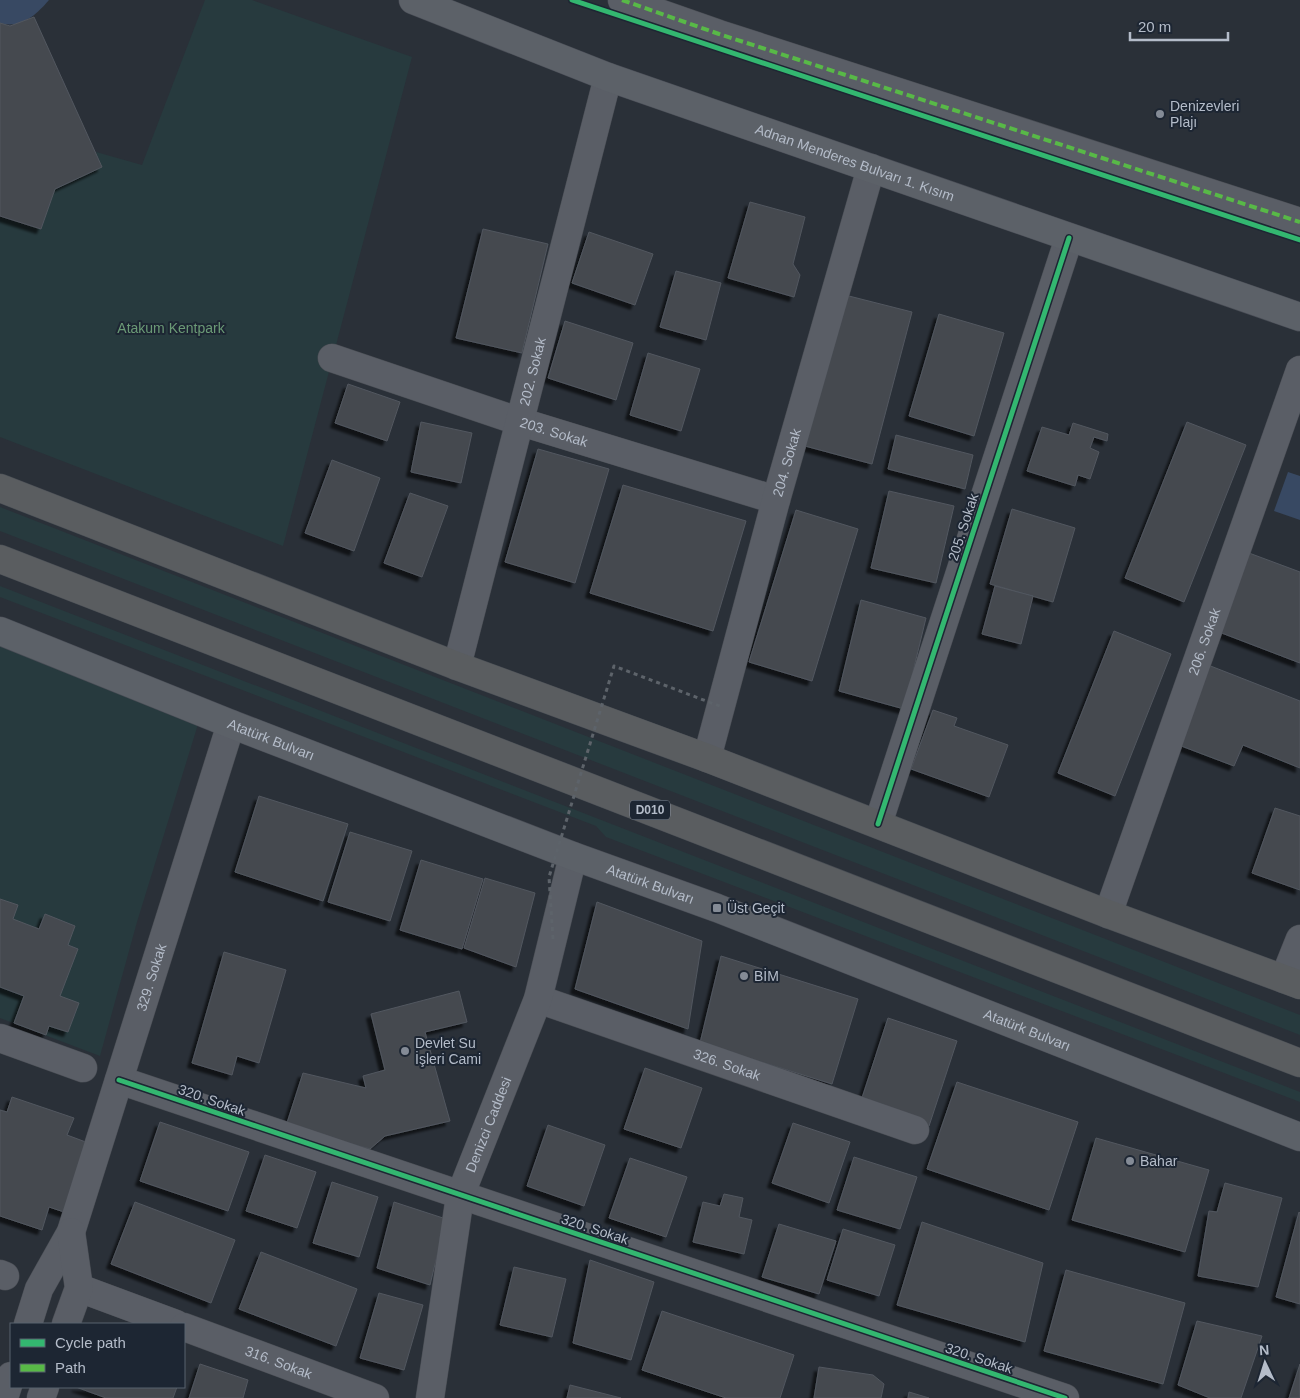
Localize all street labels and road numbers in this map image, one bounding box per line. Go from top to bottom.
street label: Adnan Menderes Bulvarı 1. Kısım [753,121,957,205]
street label: 202. Sokak [516,335,549,407]
street label: 203. Sokak [518,414,591,450]
street label: 204. Sokak [769,426,804,498]
street label: 205. Sokak [945,490,982,563]
street label: 206. Sokak [1185,605,1224,677]
street label: Atatürk Bulvarı [225,715,317,763]
road number: D010 [630,800,670,820]
street label: Atatürk Bulvarı [605,861,696,907]
street label: 329. Sokak [133,941,170,1013]
street label: Atatürk Bulvarı [982,1006,1073,1054]
street label: 326. Sokak [691,1046,764,1084]
street label: Denizci Caddesi [462,1075,514,1175]
street label: 320. Sokak [176,1081,249,1119]
street label: 320. Sokak [559,1211,632,1248]
street label: 320. Sokak [943,1340,1016,1377]
street label: 316. Sokak [243,1342,315,1382]

